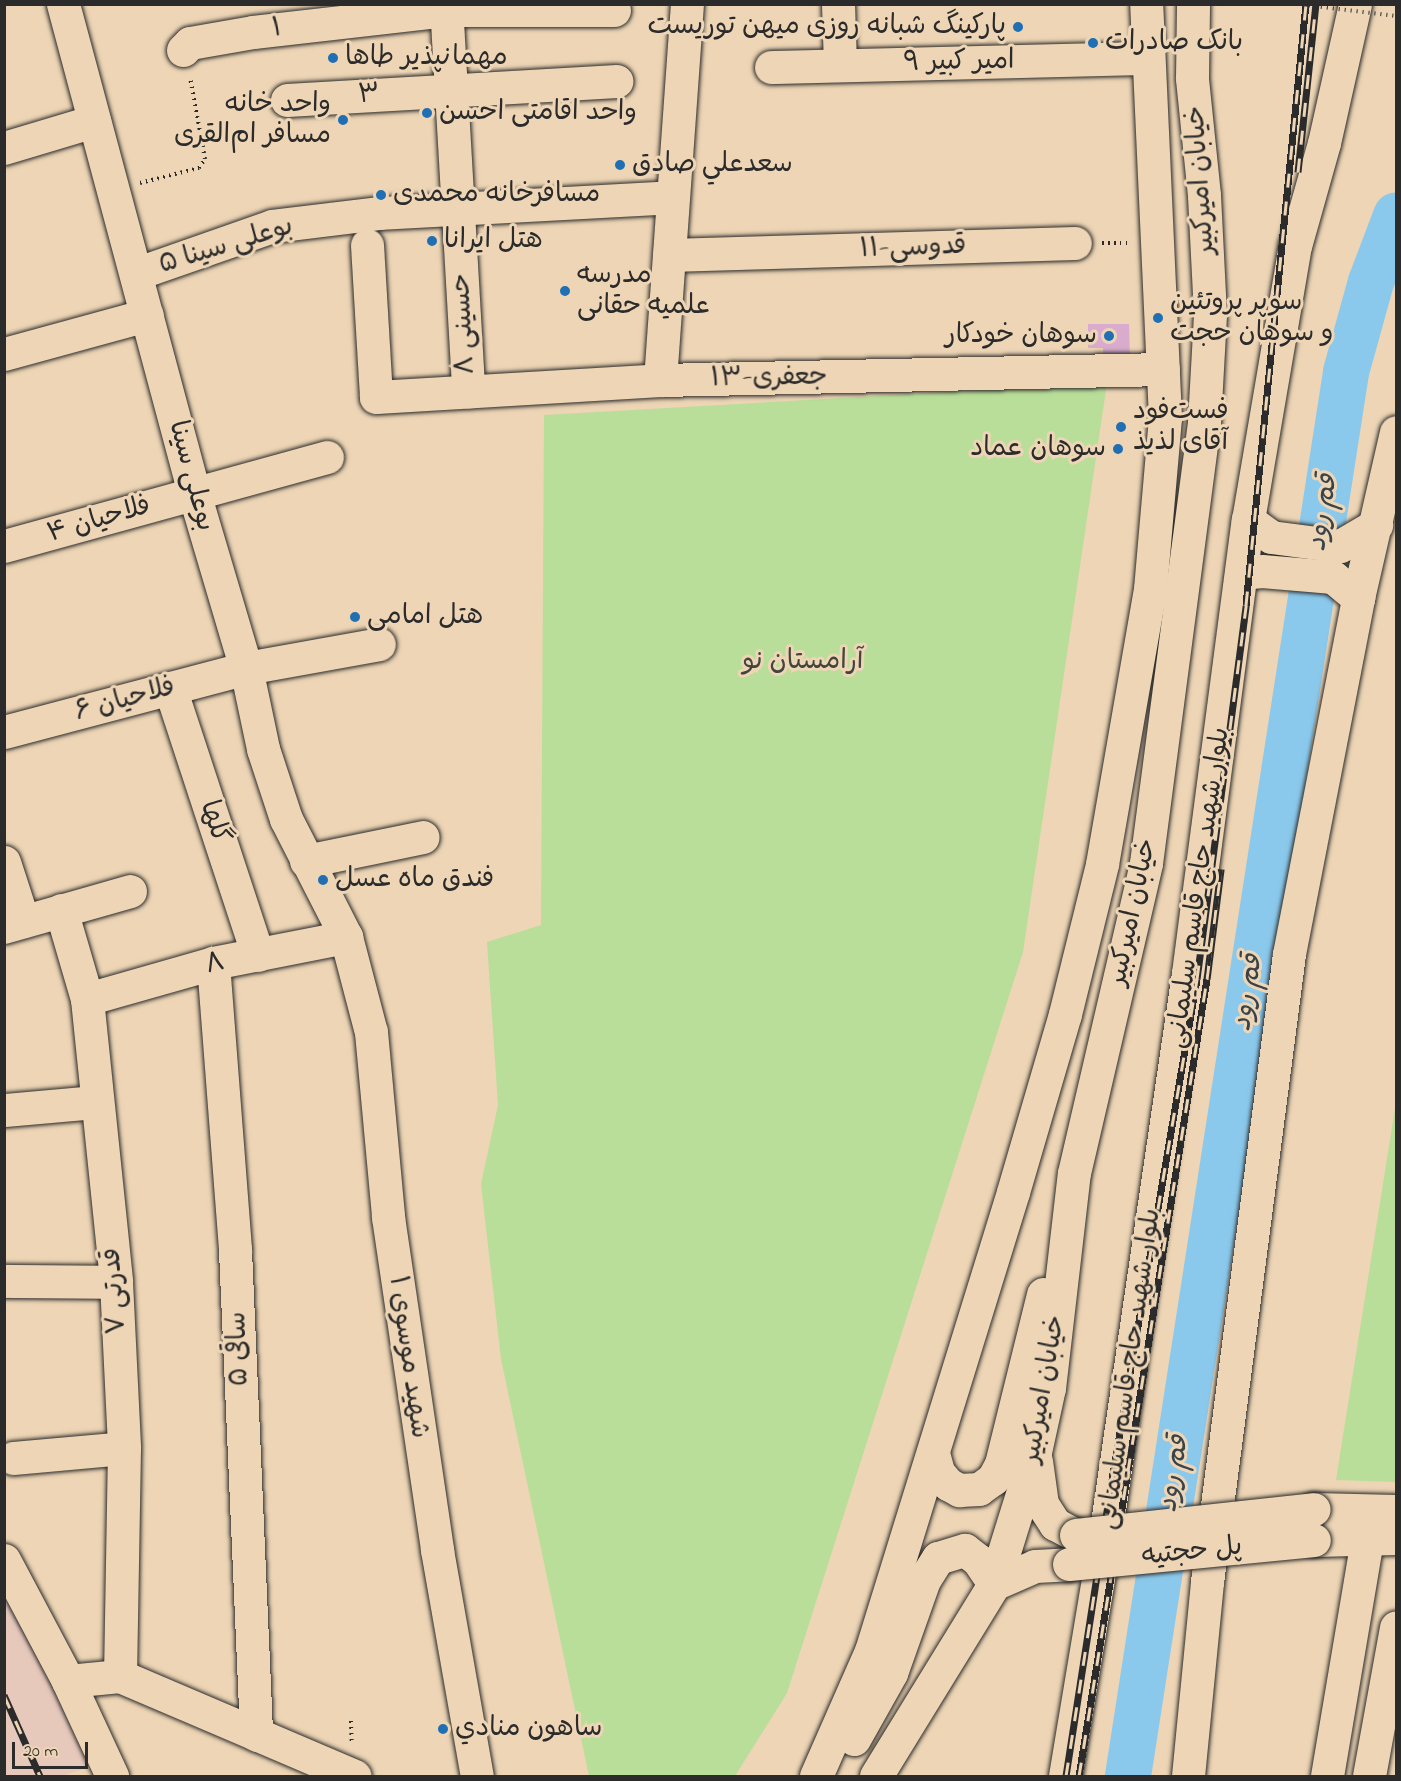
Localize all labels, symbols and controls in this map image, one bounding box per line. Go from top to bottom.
place label: پارکینگ شبانه روزی میهن توریست [647,11,1006,43]
street label: ۱ [270,12,284,46]
marker: پارکینگ شبانه روزی میهن توریست [1011,20,1025,34]
place label: بانک صادرات [1105,27,1243,59]
marker: بانک صادرات [1086,36,1100,50]
place label: مهمانپذیر طاها [345,42,508,74]
street label: امیر کبیر ۹ [903,45,1015,79]
marker: مهمانپذیر طاها [326,51,340,65]
street label: ۳ [357,78,381,112]
place label: واحد خانه مسافر ام‌القری [174,88,331,151]
place label: واحد اقامتی احسن [439,97,637,129]
street label: خیابان امیرکبیر [1180,104,1222,256]
marker: واحد اقامتی احسن [420,106,434,120]
marker: واحد خانه مسافر ام‌القری [336,113,350,127]
place label: سعدعلي صادق [632,149,793,181]
marker: سعدعلي صادق [613,158,627,172]
place label: مسافرخانه محمدی [393,179,600,211]
marker: مسافرخانه محمدی [374,188,388,202]
street label: بوعلی سینا ۵ [155,210,297,282]
place label: هتل ایرانا [444,225,543,257]
street label: قدوسی-۱۱ [859,230,967,266]
marker: هتل ایرانا [425,234,439,248]
place label: مدرسه علمیه حقانی [577,259,710,322]
street label: حسینی ۸ [445,273,483,375]
marker: مدرسه علمیه حقانی [558,284,572,298]
place label: سوپر پروتئین و سوهان حجت [1170,286,1333,349]
marker: سوپر پروتئین و سوهان حجت [1151,311,1165,325]
place label: سوهان خودکار [945,320,1097,352]
marker: سوهان خودکار [1102,329,1116,343]
street label: جعفری-۱۳ [710,361,828,395]
place label: فست‌فود آقای لذیذ [1133,395,1229,458]
street label: بوعلی سینا [161,417,221,535]
marker: فست‌فود آقای لذیذ [1114,420,1128,434]
place label: سوهان عماد [970,433,1106,465]
marker: سوهان عماد [1111,442,1125,456]
water label: قم رود [1301,472,1347,554]
street label: فلاحیان ۴ [43,490,155,550]
place label: هتل امامی [367,601,483,633]
marker: هتل امامی [348,610,362,624]
park label: آرامستان نو [743,646,863,678]
street label: فلاحیان ۶ [71,671,179,729]
street label: بلوار شهید حاج قاسم سلیمانی [1160,725,1238,1051]
street label: گلها [192,797,236,847]
street label: خیابان امیرکبیر [1102,836,1164,988]
place label: فندق ماه عسل [335,864,494,896]
marker: فندق ماه عسل [316,873,330,887]
street label: ۸ [202,946,228,982]
water label: قم رود [1226,952,1272,1034]
street label: بلوار شهید حاج قاسم سلیمانی [1091,1206,1169,1532]
street label: قدرتی ۷ [96,1246,134,1336]
street label: شهید موسوی ۱ [381,1274,435,1440]
street label: ساقی ۵ [222,1311,256,1387]
street label: خیابان امیرکبیر [1015,1313,1073,1465]
water label: قم رود [1152,1433,1198,1515]
street label: پل حجتیه [1140,1531,1244,1573]
place label: ساهون منادي [455,1713,602,1745]
marker: ساهون منادي [436,1722,450,1736]
scale bar [15,1730,92,1768]
text: 20 m [23,1739,58,1765]

